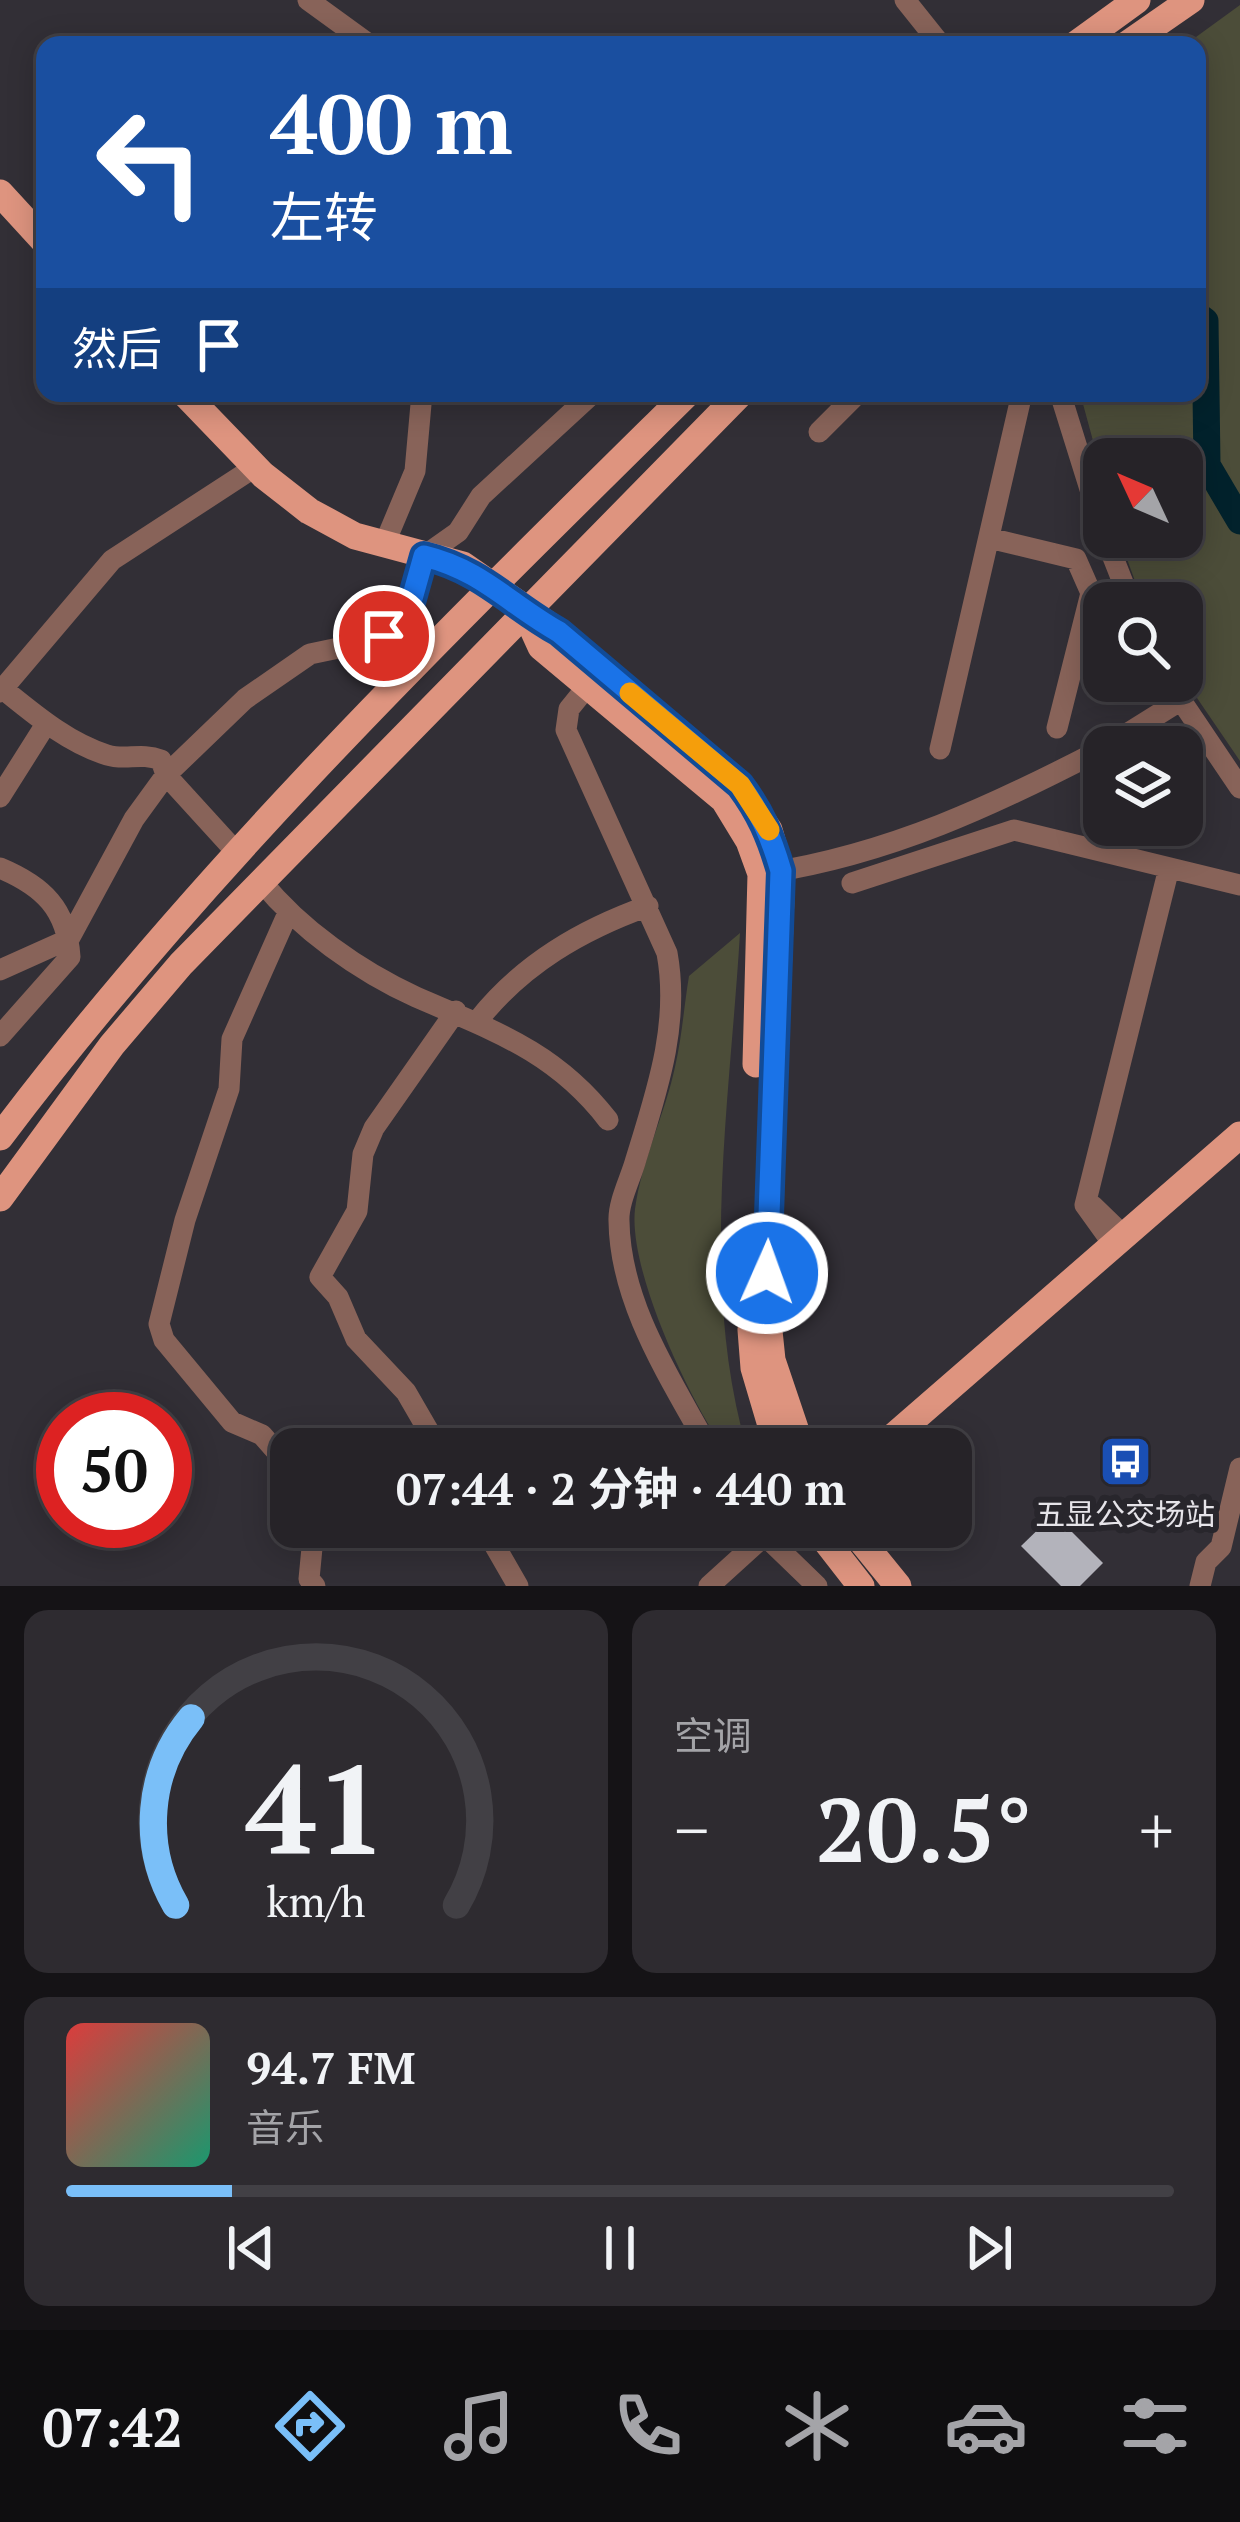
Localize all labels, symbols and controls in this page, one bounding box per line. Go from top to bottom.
text: 400 m [270,67,513,178]
icon: left [72,84,228,240]
text: 左转 [270,181,378,252]
icon: arrive [186,312,252,378]
text: 然后 [72,318,162,378]
north arrow [1083,438,1203,558]
map controls [1083,438,1203,846]
button: search [1083,582,1203,702]
pin [333,585,435,687]
icon: arrive [351,603,417,669]
button: layers [1083,726,1203,846]
position arrow [704,1210,830,1336]
speed limit sign: 50 [36,1392,192,1548]
bus stop icon: 五显公交场站 [1097,1434,1153,1490]
text: 07:44 · 2 分钟 · 440 m [396,1458,846,1518]
place label: 五显公交场站 [1035,1494,1215,1534]
text: 空调 [674,1709,752,1761]
text: 41 [245,1724,387,1890]
text: 20.5° [816,1768,1032,1888]
text: − [674,1785,709,1873]
text: + [1139,1785,1174,1873]
text: km/h [266,1871,366,1928]
text: 94.7 FM [246,2037,415,2097]
text: 音乐 [246,2101,324,2153]
icon: previous [218,2215,284,2281]
icon: pause [587,2215,653,2281]
icon: next [956,2215,1022,2281]
icon: directions [268,2384,352,2468]
icon: music [437,2384,521,2468]
icon: phone [606,2384,690,2468]
icon: climate [775,2384,859,2468]
icon: car [944,2384,1028,2468]
icon: filters [1113,2384,1197,2468]
text: 07:42 [43,2391,183,2462]

